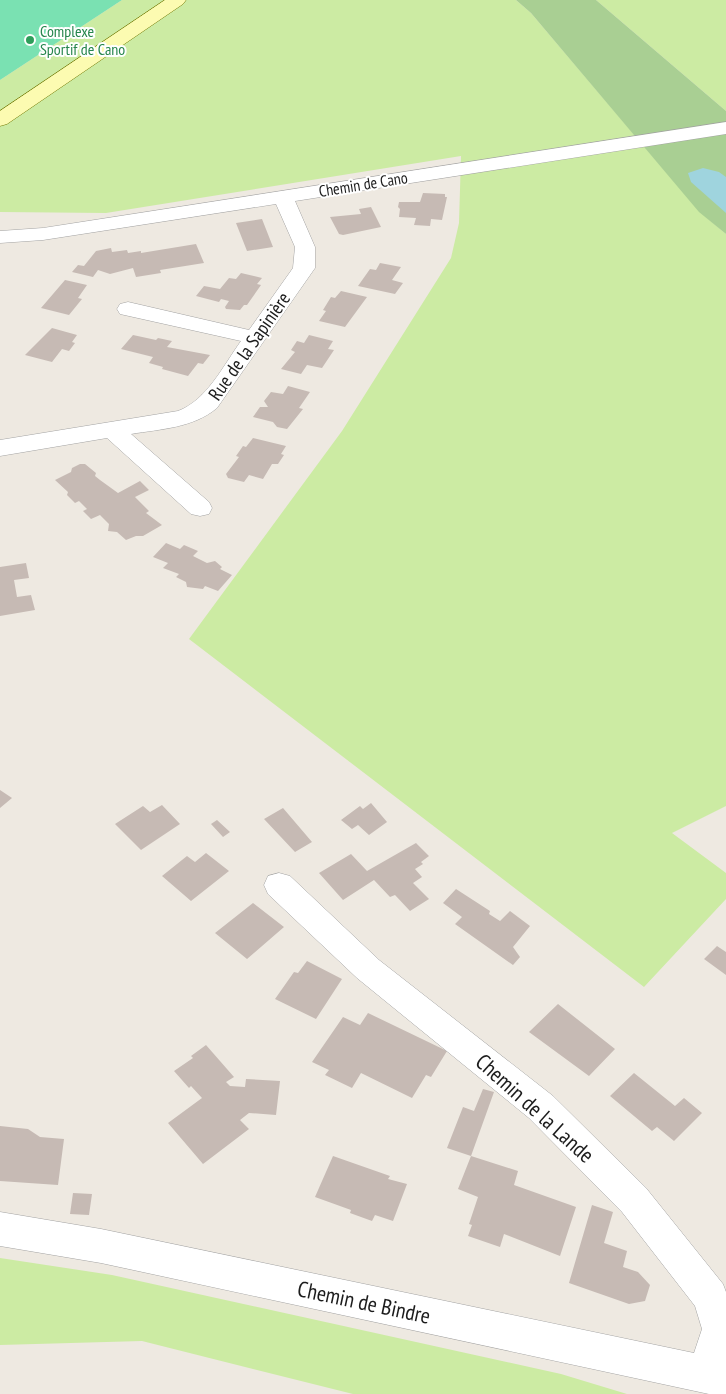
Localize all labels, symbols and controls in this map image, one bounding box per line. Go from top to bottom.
place label: Complexe Sportif de Cano [40,21,125,59]
marker: Complexe Sportif de Cano [24,34,36,46]
street label: Chemin de Cano [317,167,409,201]
street label: Rue de la Sapinière [203,287,295,405]
street label: Chemin de la Lande [470,1047,600,1169]
street label: Chemin de Bindre [295,1274,433,1330]

